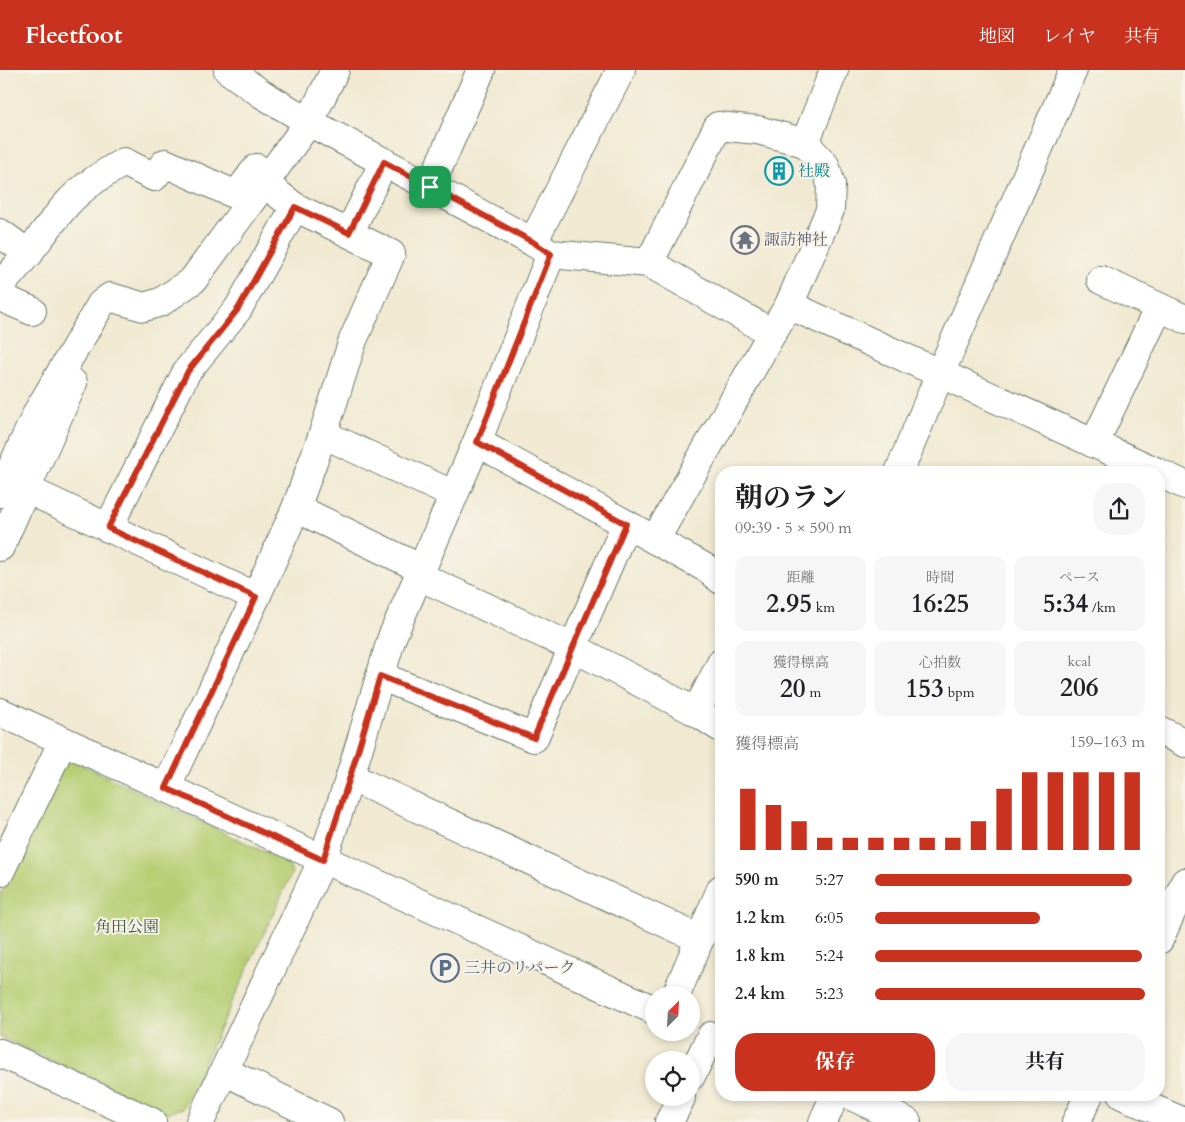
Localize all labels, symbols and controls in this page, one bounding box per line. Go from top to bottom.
text: Fleetfoot [25,19,122,52]
text: 地図 [979,24,1015,49]
text: レイヤ [1043,24,1096,49]
text: 共有 [1124,24,1160,49]
building icon: 社殿 [764,156,794,186]
place label: 社殿 [798,160,830,182]
pin [409,166,451,208]
icon: arrive [416,173,444,201]
temple icon: 諏訪神社 [730,225,760,255]
place label: 諏訪神社 [764,229,828,251]
text: 朝のラン [735,479,847,517]
button: share [1093,483,1145,535]
text: 09:39 · 5 × 590 m [735,517,852,539]
text: 距離 [787,568,815,587]
text: 時間 [926,568,954,587]
text: ペース [1059,568,1100,587]
text: 2.95 [766,587,812,621]
text: 16:25 [911,587,969,621]
text: 5:34 [1043,587,1088,621]
text: km [812,598,835,617]
text: /km [1088,598,1116,617]
text: kcal [1068,652,1091,671]
text: 獲得標高 [773,653,829,672]
text: 心拍数 [919,653,961,672]
text: 206 [1060,671,1099,705]
text: 20 [780,672,806,706]
text: 153 [905,672,944,706]
text: m [806,683,821,702]
text: bpm [944,683,974,702]
text: 159–163 m [1069,731,1145,753]
text: 獲得標高 [735,733,799,755]
text: 590 m [735,869,779,891]
text: 5:27 [815,869,844,891]
text: 1.2 km [735,907,785,929]
text: 6:05 [815,907,844,929]
park label: 角田公園 [95,916,159,938]
text: 1.8 km [735,945,785,967]
text: 5:24 [815,945,844,967]
parking icon: 三井のリパーク [430,953,460,983]
place label: 三井のリパーク [464,957,576,979]
text: 2.4 km [735,983,785,1005]
text: 5:23 [815,983,844,1005]
north arrow [645,986,700,1041]
map controls [645,986,700,1106]
button: 保存 [735,1033,935,1091]
button: 共有 [945,1033,1145,1091]
button: locate [645,1051,700,1106]

